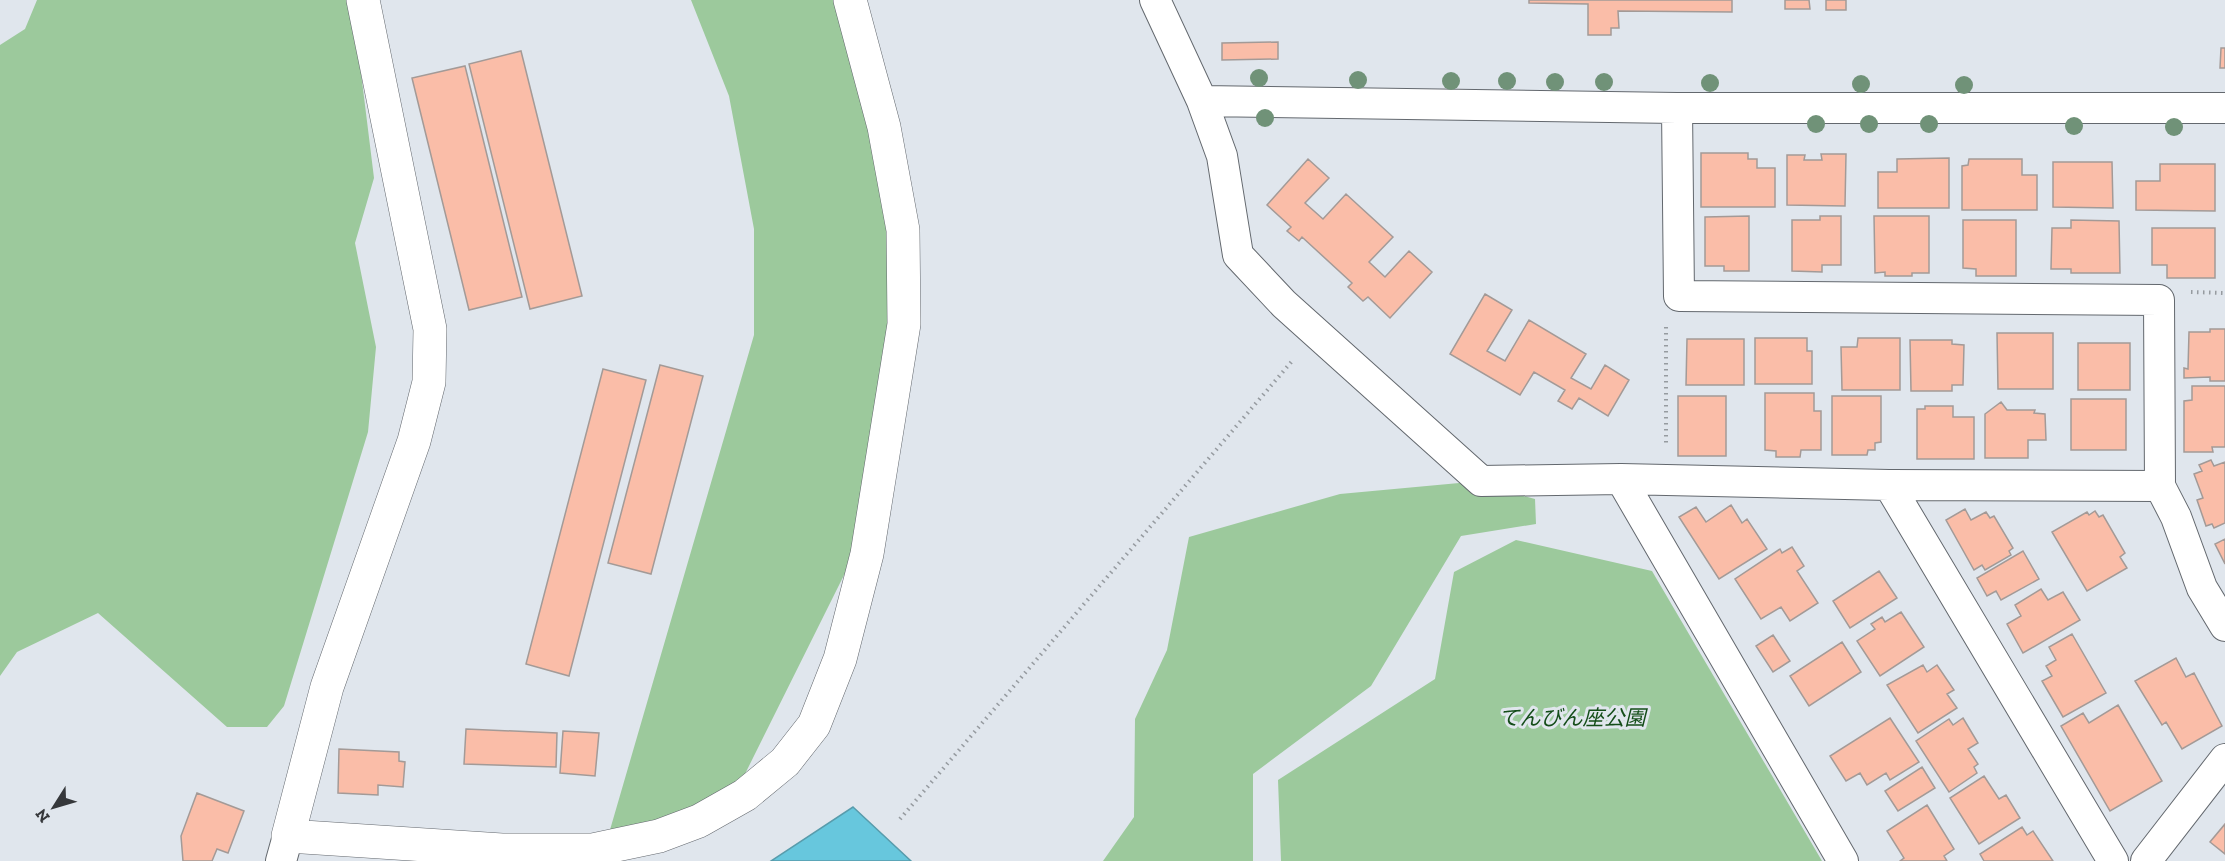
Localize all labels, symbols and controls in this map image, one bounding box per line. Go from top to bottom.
park label: てんびん座公園 [1499,705,1648,730]
north arrow [24,777,84,837]
text: N [31,805,54,826]

